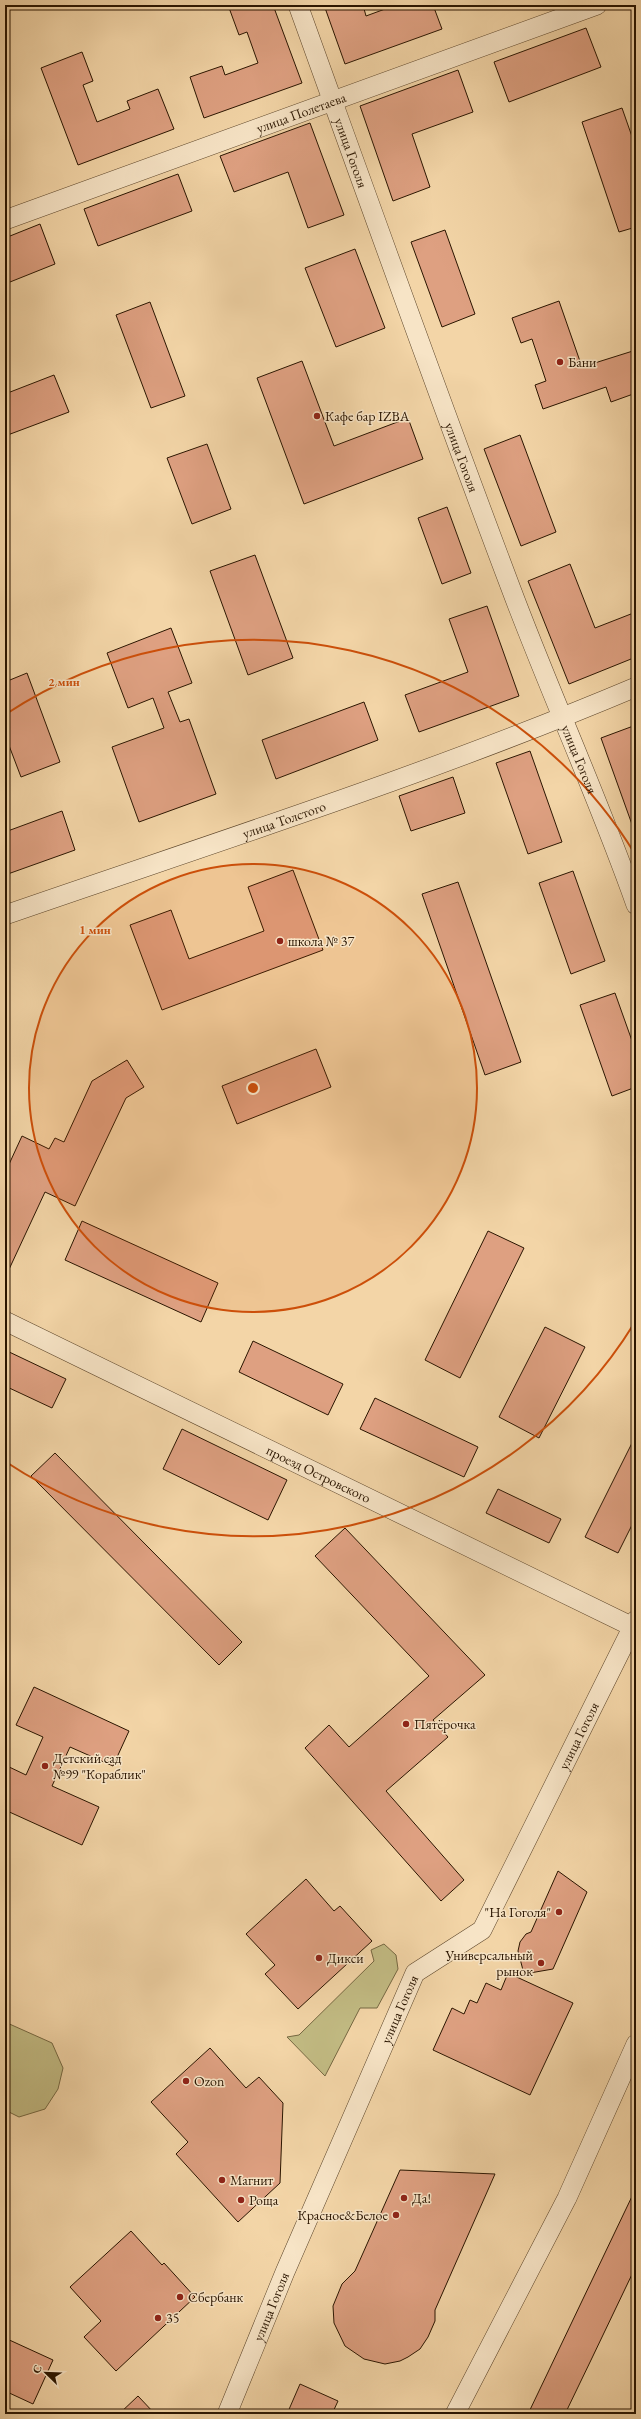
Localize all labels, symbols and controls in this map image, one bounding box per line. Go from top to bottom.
street label: улица Полетаева [254,88,349,137]
street label: улица Гоголя [330,115,372,190]
place label: Бани [568,353,597,371]
marker: Бани [555,357,565,367]
place label: Кафе бар IZBA [325,407,410,425]
marker: Кафе бар IZBA [312,411,322,421]
street label: улица Гоголя [441,420,483,495]
text: 2 мин [48,674,80,690]
street label: улица Гоголя [557,722,602,796]
street label: улица Толстого [240,797,328,842]
text: 1 мин [79,922,111,938]
place label: школа № 37 [288,932,354,950]
marker: школа № 37 [275,936,285,946]
centre of rings [246,1081,260,1095]
street label: проезд Островского [263,1441,374,1507]
street label: улица Гоголя [554,1699,603,1772]
place label: Пятёрочка [414,1715,476,1733]
marker: Пятёрочка [401,1719,411,1729]
place label: Детский сад №99 "Кораблик" [53,1749,146,1783]
marker: Детский сад №99 "Кораблик" [40,1761,50,1771]
place label: "На Гоголя" [485,1903,551,1921]
marker: "На Гоголя" [554,1907,564,1917]
place label: Универсальный рынок [445,1946,534,1980]
place label: Дикси [327,1949,364,1967]
marker: Дикси [314,1953,324,1963]
marker: Универсальный рынок [536,1958,546,1968]
street label: улица Гоголя [376,1972,422,2046]
place label: Ozon [194,2072,225,2090]
marker: Ozon [181,2076,191,2086]
place label: Магнит [230,2171,274,2189]
marker: Магнит [217,2175,227,2185]
place label: Да! [412,2189,431,2207]
place label: Роща [249,2191,279,2209]
marker: Да! [399,2193,409,2203]
marker: Роща [236,2195,246,2205]
place label: Красное&Белое [298,2206,389,2224]
marker: Красное&Белое [391,2210,401,2220]
street label: улица Гоголя [249,2269,293,2344]
place label: Сбербанк [188,2288,244,2306]
marker: Сбербанк [175,2292,185,2302]
place label: 35 [166,2309,179,2327]
marker: 35 [153,2313,163,2323]
north arrow [26,2353,66,2393]
text: С [29,2363,45,2375]

